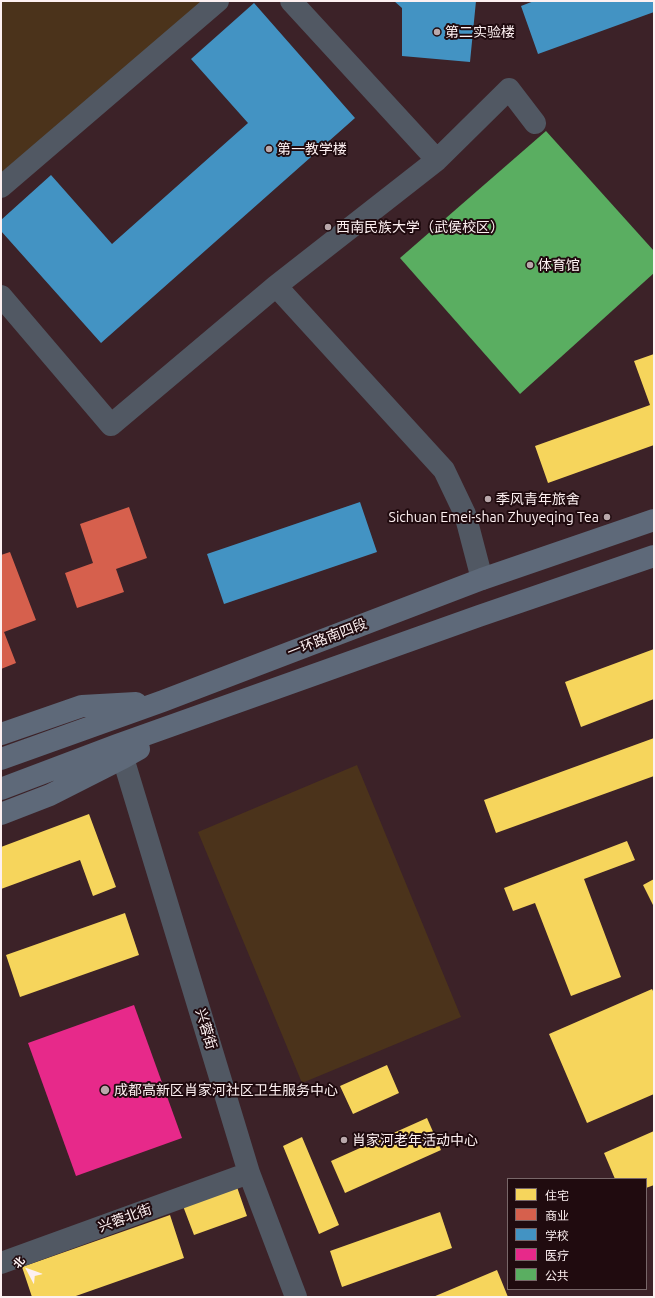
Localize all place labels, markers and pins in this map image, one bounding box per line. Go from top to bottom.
place label: 第二实验楼 [445,24,515,40]
marker: 第二实验楼 [432,27,442,37]
place label: 第一教学楼 [277,141,347,157]
marker: 第一教学楼 [264,144,274,154]
place label: 西南民族大学（武侯校区） [336,219,504,235]
marker: 西南民族大学（武侯校区） [323,222,333,232]
place label: 体育馆 [538,257,580,273]
marker: 体育馆 [525,260,535,270]
place label: 季风青年旅舍 [496,491,580,507]
marker: 季风青年旅舍 [483,494,493,504]
place label: Sichuan Emei-shan Zhuyeqing Tea [389,509,599,525]
marker: Sichuan Emei-shan Zhuyeqing Tea [602,512,612,522]
place label: 成都高新区肖家河社区卫生服务中心 [114,1082,338,1098]
marker: 成都高新区肖家河社区卫生服务中心 [99,1084,111,1096]
place label: 肖家河老年活动中心 [352,1132,478,1148]
marker: 肖家河老年活动中心 [339,1135,349,1145]

